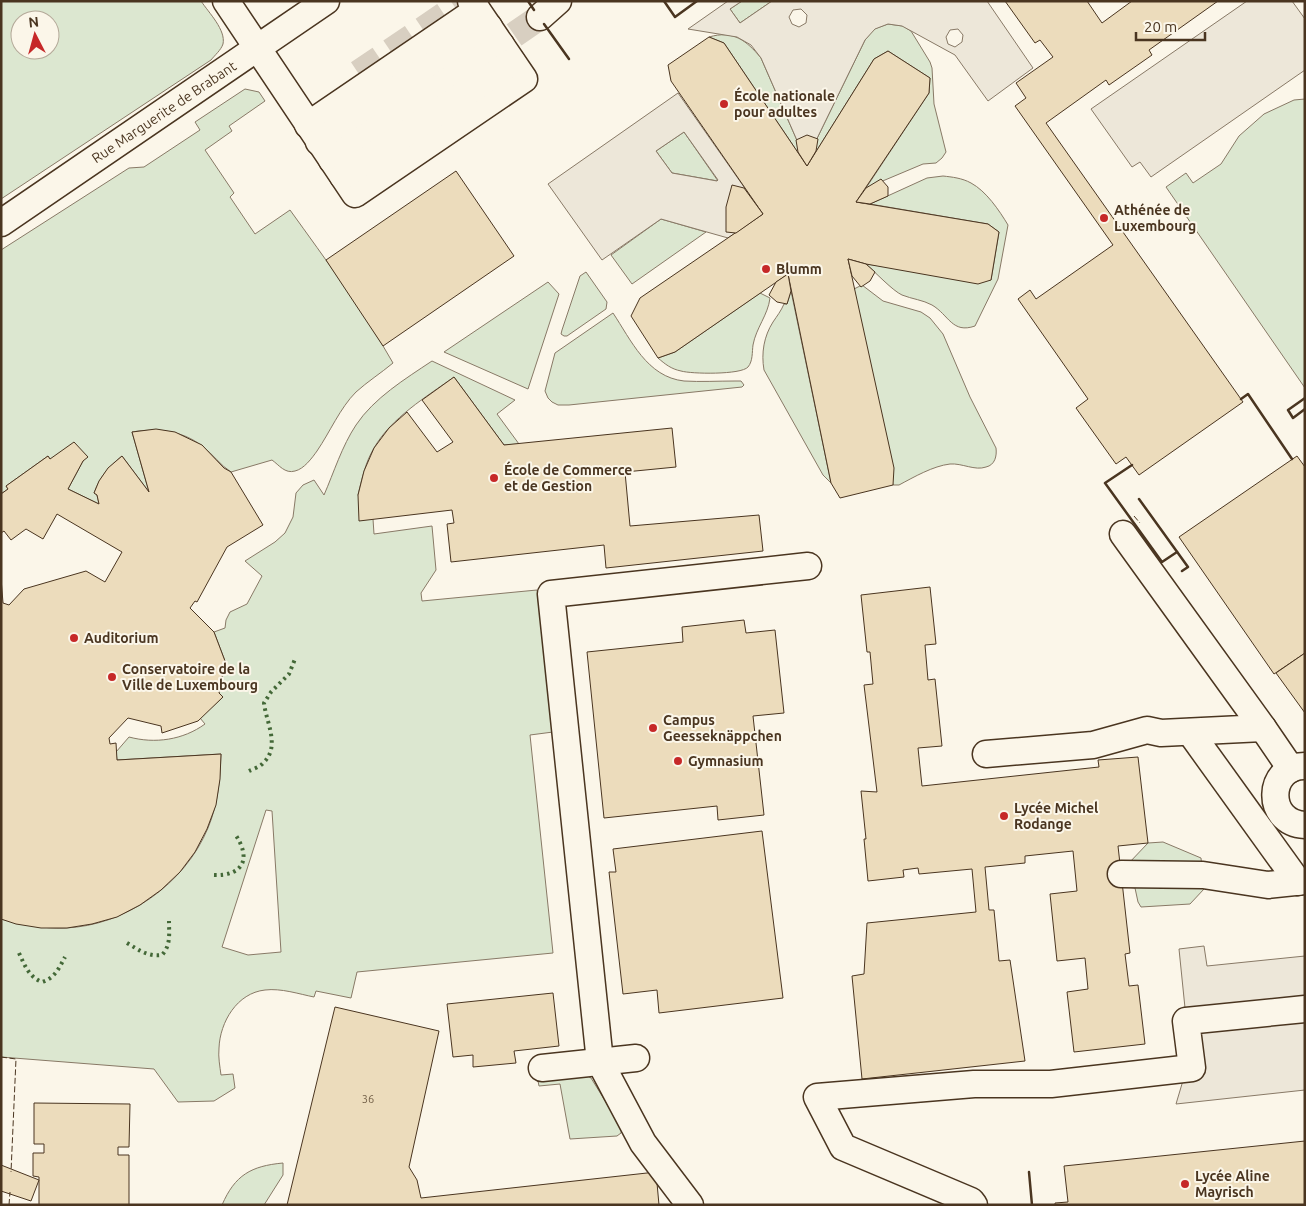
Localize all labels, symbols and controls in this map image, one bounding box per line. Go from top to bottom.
north arrow [10,10,60,60]
scale bar [1136,10,1205,42]
text: N [28,14,40,31]
text: 20 m [1144,18,1177,35]
street label: Rue Marguerite de Brabant [89,57,240,166]
place label: École nationale pour adultes [734,87,835,120]
marker: École nationale pour adultes [718,98,730,110]
place label: Athénée de Luxembourg [1114,202,1196,234]
marker: Athénée de Luxembourg [1098,212,1110,224]
place label: Blumm [776,261,822,277]
marker: Blumm [760,263,772,275]
place label: École de Commerce et de Gestion [504,461,632,494]
marker: École de Commerce et de Gestion [488,472,500,484]
place label: Auditorium [84,630,158,646]
marker: Auditorium [68,632,80,644]
place label: Conservatoire de la Ville de Luxembourg [122,661,258,693]
marker: Conservatoire de la Ville de Luxembourg [106,671,118,683]
place label: Campus Geesseknäppchen [663,712,782,744]
marker: Campus Geesseknäppchen [647,722,659,734]
place label: Gymnasium [688,753,764,769]
marker: Gymnasium [672,755,684,767]
place label: Lycée Michel Rodange [1014,800,1098,832]
marker: Lycée Michel Rodange [998,810,1010,822]
house number: 36 [362,1093,374,1105]
place label: Lycée Aline Mayrisch [1195,1168,1270,1200]
marker: Lycée Aline Mayrisch [1179,1178,1191,1190]

